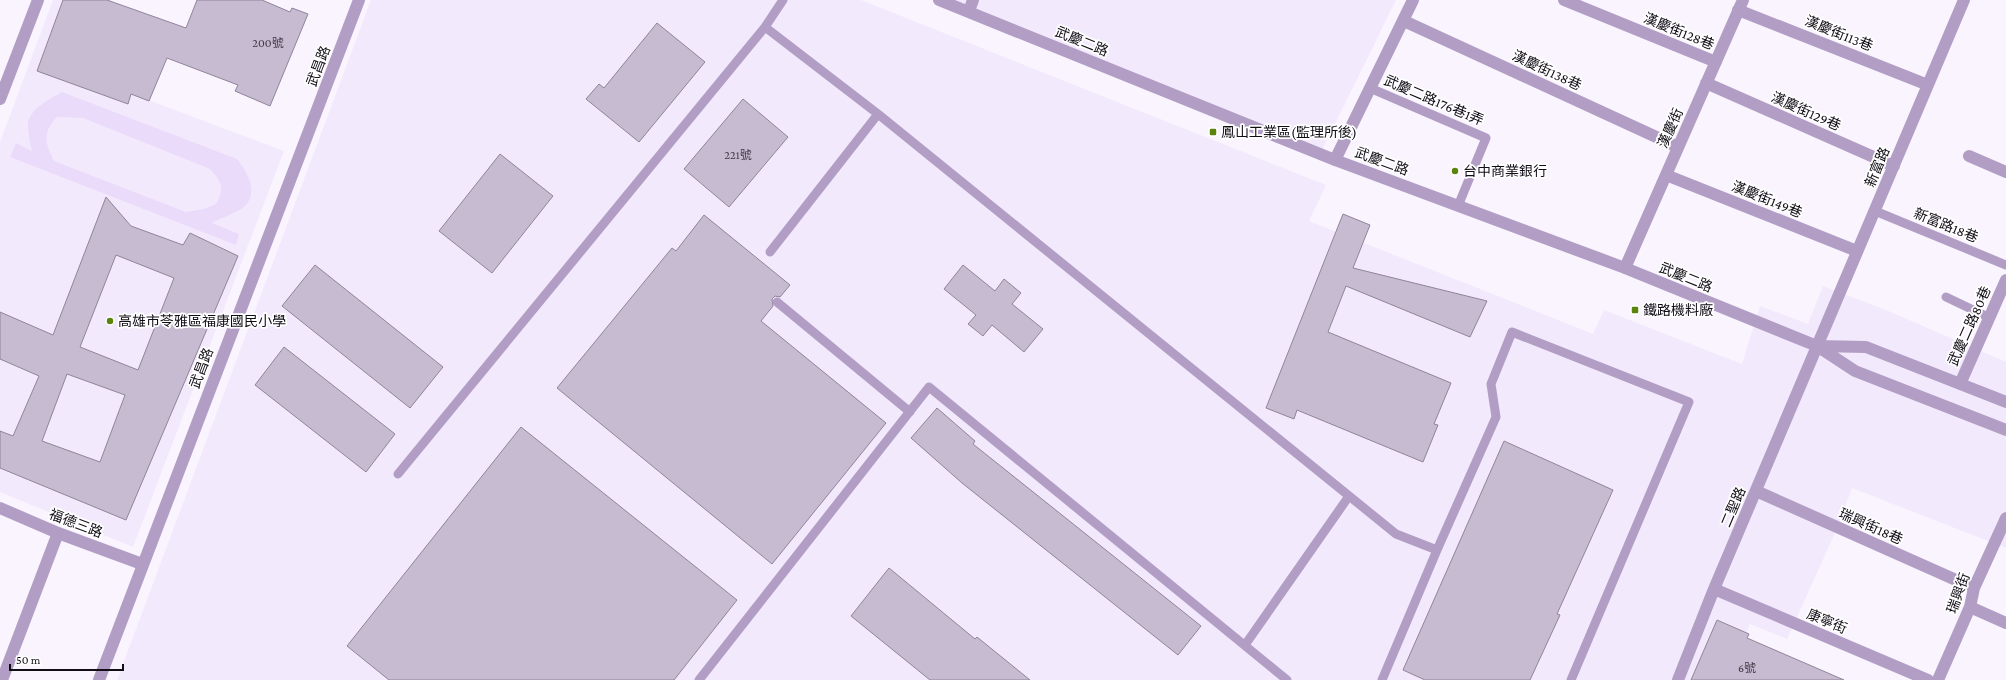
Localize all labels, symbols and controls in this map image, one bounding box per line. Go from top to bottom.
street label: 漢慶街128巷 [1641,10,1717,52]
street label: 漢慶街113巷 [1803,12,1875,54]
street label: 武慶二路 [1053,23,1111,59]
house number: 200號 [252,36,284,50]
street label: 武昌路 [303,44,333,88]
street label: 漢慶街138巷 [1510,47,1584,93]
street label: 武慶二路176巷1弄 [1382,72,1486,128]
street label: 漢慶街129巷 [1769,89,1843,133]
street label: 漢慶街 [1654,106,1686,150]
place label: 鳳山工業區(監理所後) [1221,124,1357,141]
marker: 鳳山工業區(監理所後) [1208,127,1218,137]
street label: 武慶二路 [1353,144,1411,178]
street label: 新富路 [1861,145,1893,189]
house number: 221號 [724,148,752,162]
place label: 台中商業銀行 [1463,163,1547,179]
marker: 台中商業銀行 [1450,166,1460,176]
street label: 漢慶街149巷 [1729,178,1805,220]
street label: 新富路18巷 [1911,205,1981,245]
street label: 武慶二路 [1657,259,1715,295]
street label: 武慶二路80巷 [1944,284,1994,368]
place label: 鐵路機料廠 [1643,302,1713,318]
marker: 鐵路機料廠 [1630,305,1640,315]
place label: 高雄市苓雅區福康國民小學 [118,313,286,329]
marker: 高雄市苓雅區福康國民小學 [105,316,115,326]
street label: 武昌路 [186,346,216,390]
street label: 二聖路 [1717,485,1749,529]
street label: 福德三路 [47,505,105,541]
street label: 瑞興街18巷 [1837,505,1905,547]
street label: 瑞興街 [1943,571,1973,615]
street label: 康寧街 [1805,605,1849,637]
scale bar [10,646,123,672]
text: 50 m [16,653,41,667]
house number: 6號 [1738,661,1756,675]

